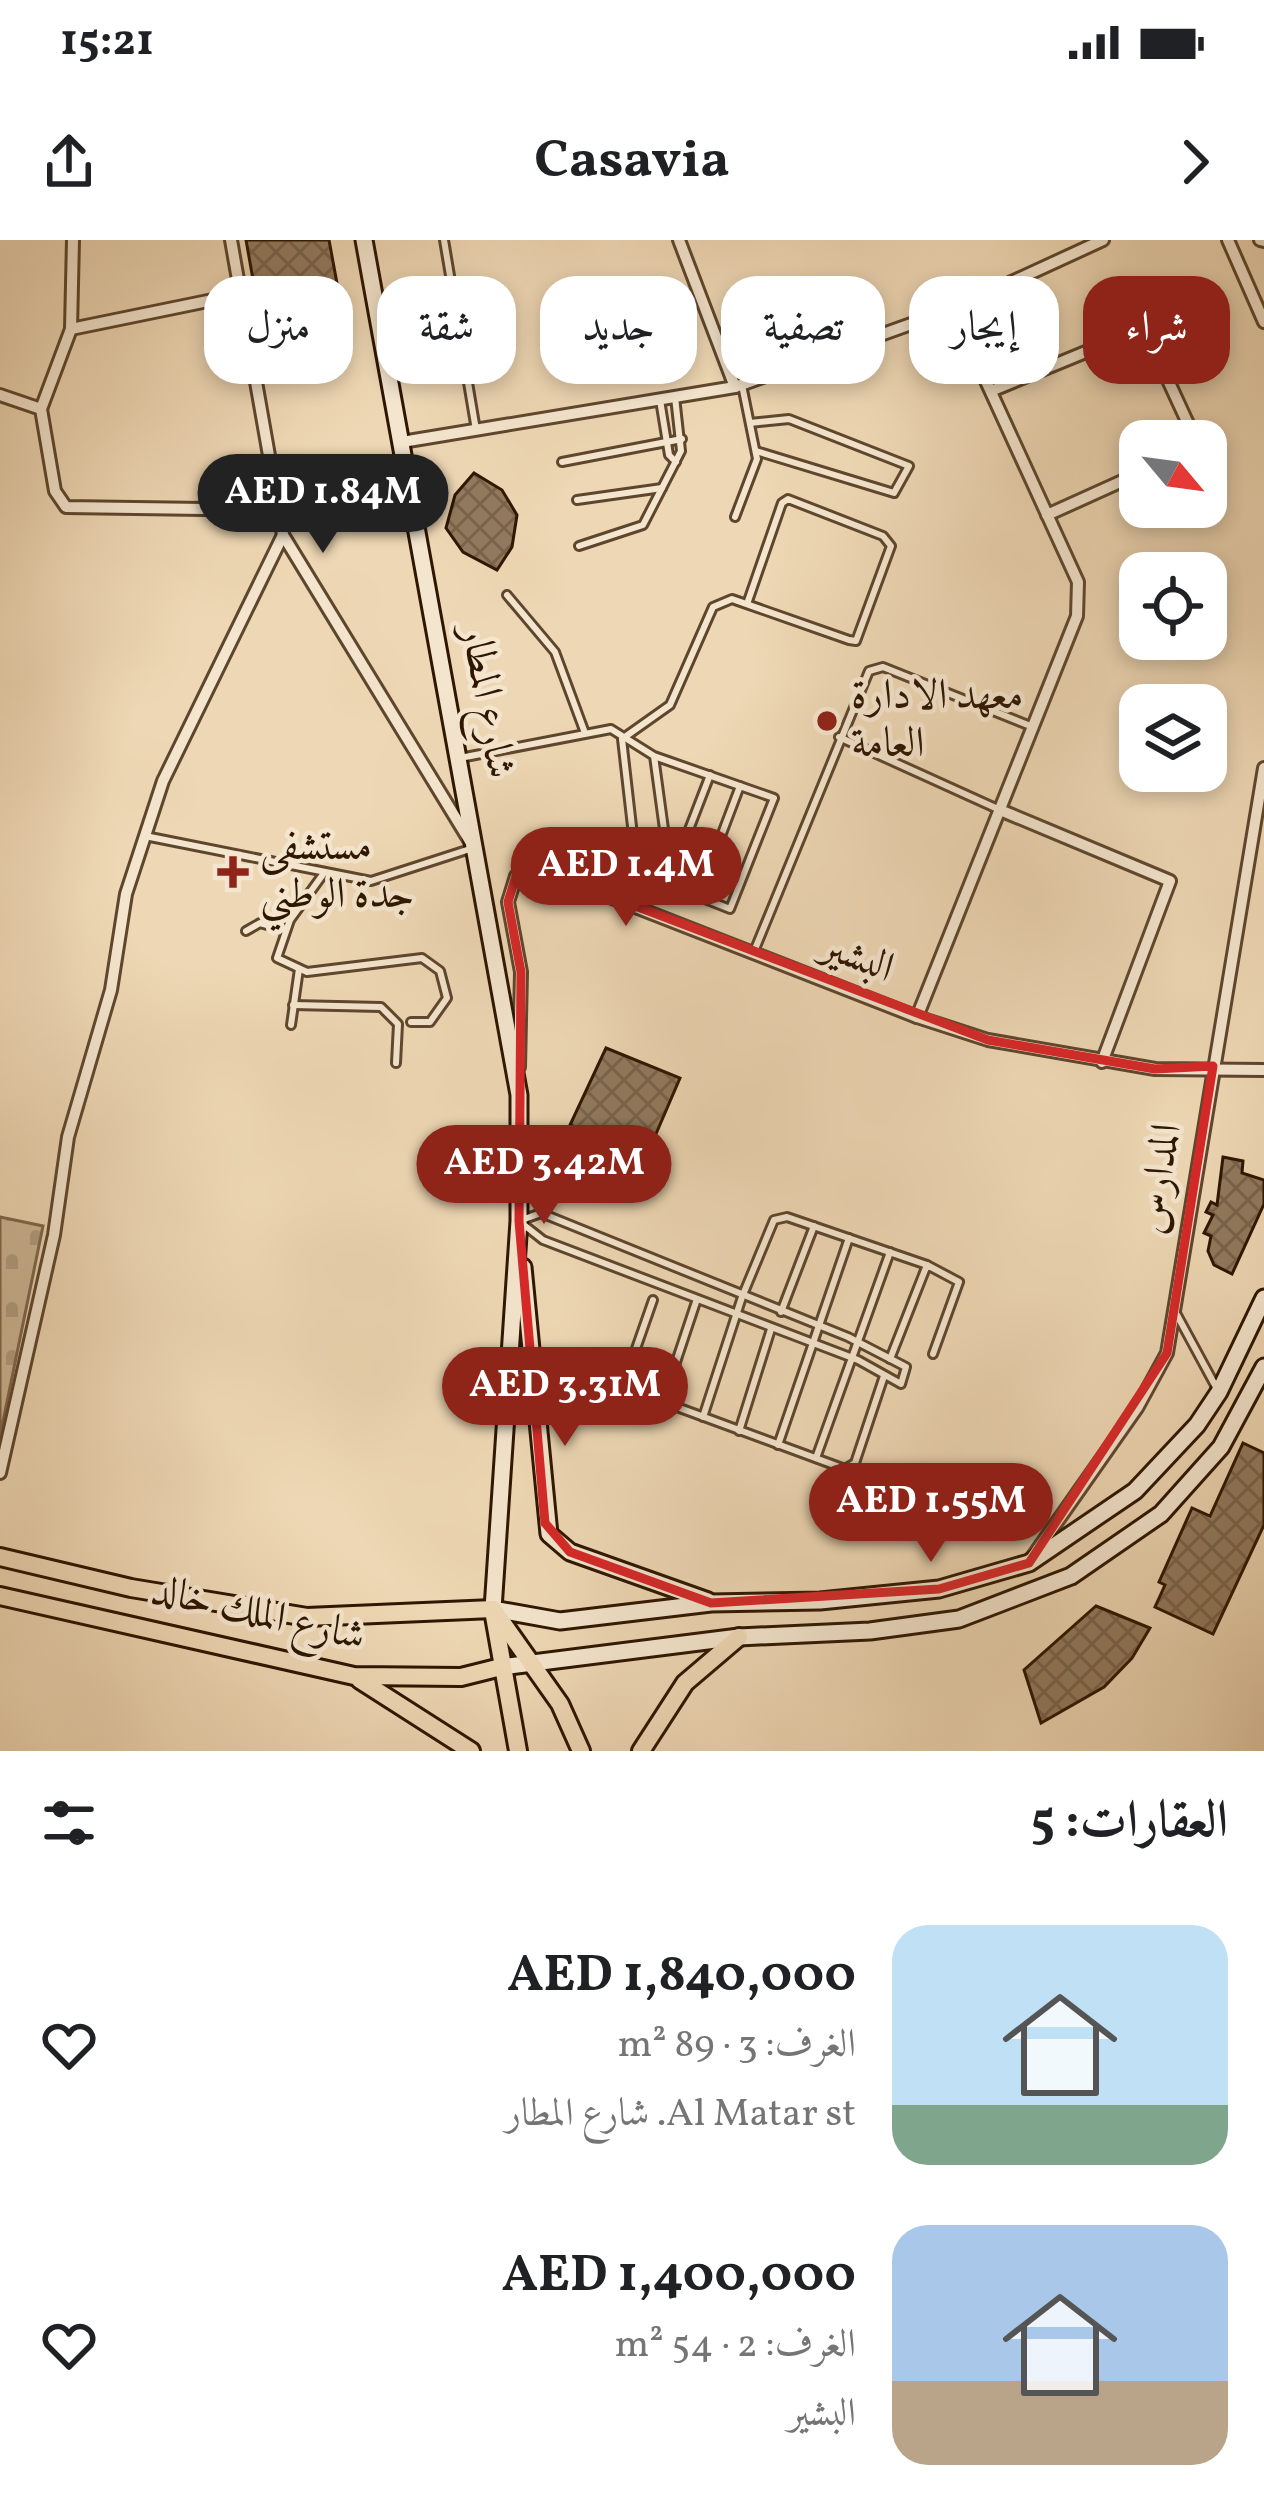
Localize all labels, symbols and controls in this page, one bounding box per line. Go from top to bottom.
text: 15:21 [60,11,154,74]
text: Casavia [534,125,730,200]
icon: share [36,129,102,195]
icon: forward [1162,129,1228,195]
chip: منزل [204,276,353,384]
chip: شقة [377,276,516,384]
chip: جديد [540,276,697,384]
chip: تصفية [721,276,885,384]
chip: إيجار [909,276,1059,384]
chip: شراء [1083,276,1230,384]
north arrow [1119,420,1227,528]
map controls [1119,420,1227,792]
pin: AED 1.84M [186,454,460,556]
text: AED 1.84M [225,466,421,520]
button: locate [1119,552,1227,660]
street label: شارع المطار [441,617,528,784]
place label: معهد الادارة العامة [851,668,1024,775]
button: layers [1119,684,1227,792]
marker: معهد الادارة العامة [814,708,840,734]
place label: مستشفى جدة الوطني [260,819,414,932]
pin: AED 1.4M [502,827,750,929]
text: AED 1.4M [538,839,714,893]
marker: مستشفى جدة الوطني [217,856,249,888]
street label: البشير [808,917,902,1000]
street label: المدارس [1123,1119,1199,1239]
pin: AED 3.42M [407,1125,681,1227]
text: AED 3.42M [443,1137,645,1191]
pin: AED 3.31M [428,1347,702,1449]
text: AED 3.31M [469,1359,661,1413]
pin: AED 1.55M [794,1463,1068,1565]
text: AED 1.55M [836,1475,1026,1529]
street label: شارع الملك خالد [145,1562,371,1670]
text: العقارات: 5 [1031,1787,1228,1858]
icon: filters [36,1790,102,1856]
text: AED 1,840,000 [507,1941,856,2012]
icon: home [988,1973,1132,2117]
icon: heart [36,2012,102,2078]
text: الغرف: 3 · 89 m² [618,2019,856,2073]
text: Al Matar st. شارع المطار [505,2088,856,2142]
text: AED 1,400,000 [502,2241,856,2312]
icon: home [988,2273,1132,2417]
icon: heart [36,2312,102,2378]
text: الغرف: 2 · 54 m² [615,2319,856,2373]
text: البشير [788,2388,856,2442]

